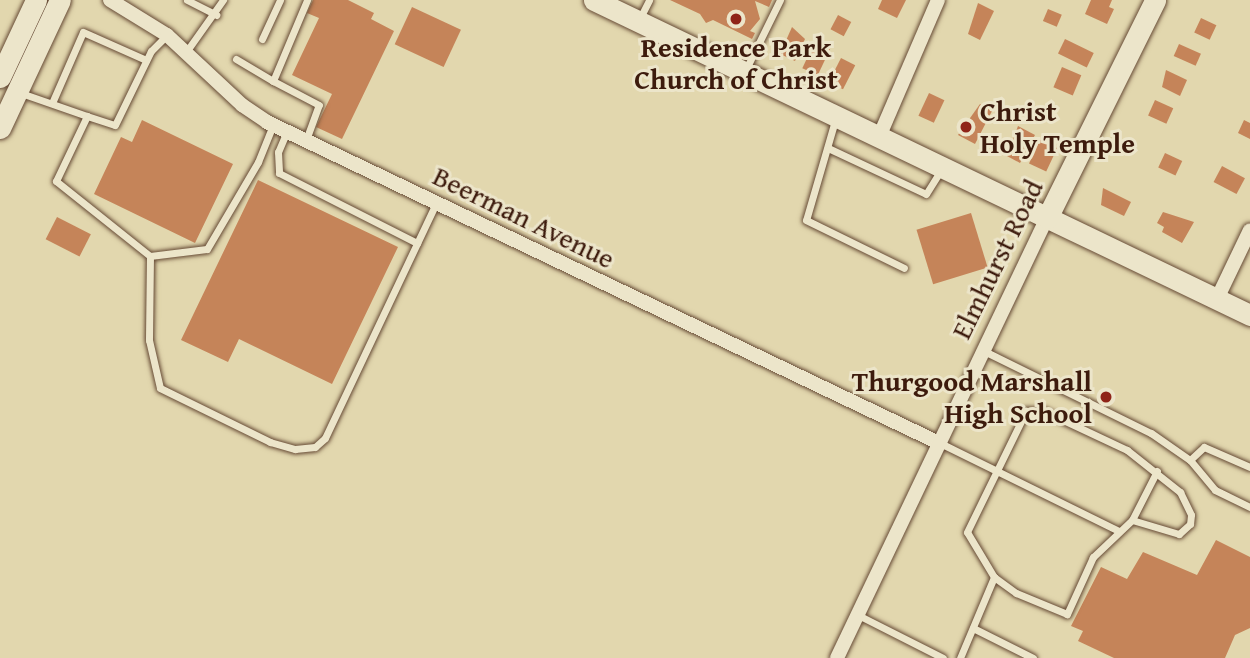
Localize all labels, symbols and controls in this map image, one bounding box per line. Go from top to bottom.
marker: Residence Park Church of Christ [728,11,744,27]
place label: Residence Park Church of Christ [634,30,838,96]
place label: Christ Holy Temple [980,94,1135,160]
marker: Christ Holy Temple [958,119,974,135]
street label: Beerman Avenue [428,159,620,275]
street label: Elmhurst Road [944,174,1050,344]
place label: Thurgood Marshall High School [852,364,1092,430]
marker: Thurgood Marshall High School [1098,389,1114,405]

